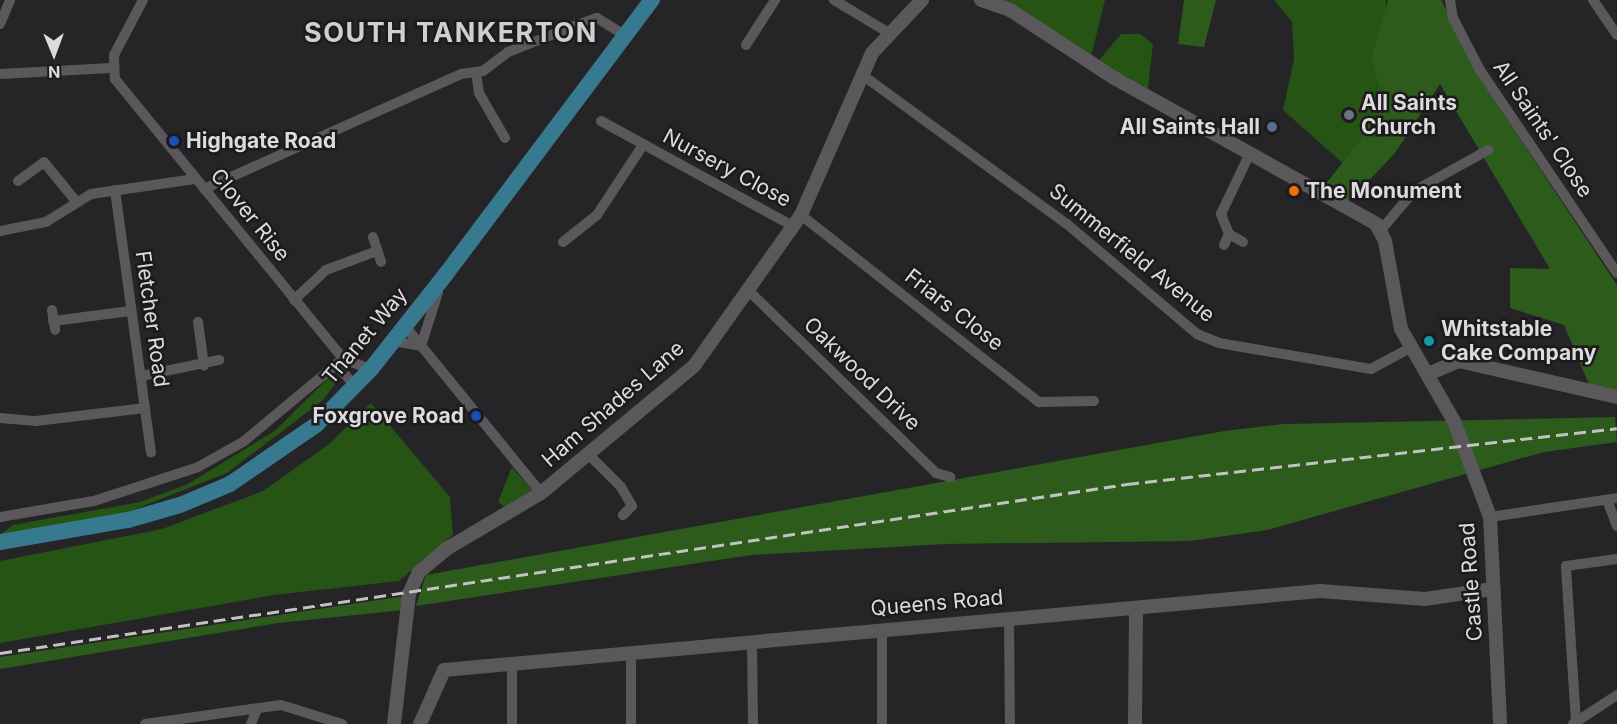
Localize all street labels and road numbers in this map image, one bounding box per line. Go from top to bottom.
street label: All Saints' Close [1488,56,1598,202]
street label: Nursery Close [659,124,795,212]
street label: Clover Rise [205,164,295,266]
street label: Summerfield Avenue [1044,178,1220,328]
street label: Fletcher Road [130,249,174,389]
street label: Friars Close [900,264,1008,356]
street label: Thanet Way [317,283,413,389]
street label: Oakwood Drive [798,312,926,436]
street label: Ham Shades Lane [537,336,689,472]
street label: Castle Road [1454,522,1488,642]
street label: Queens Road [870,585,1004,621]

